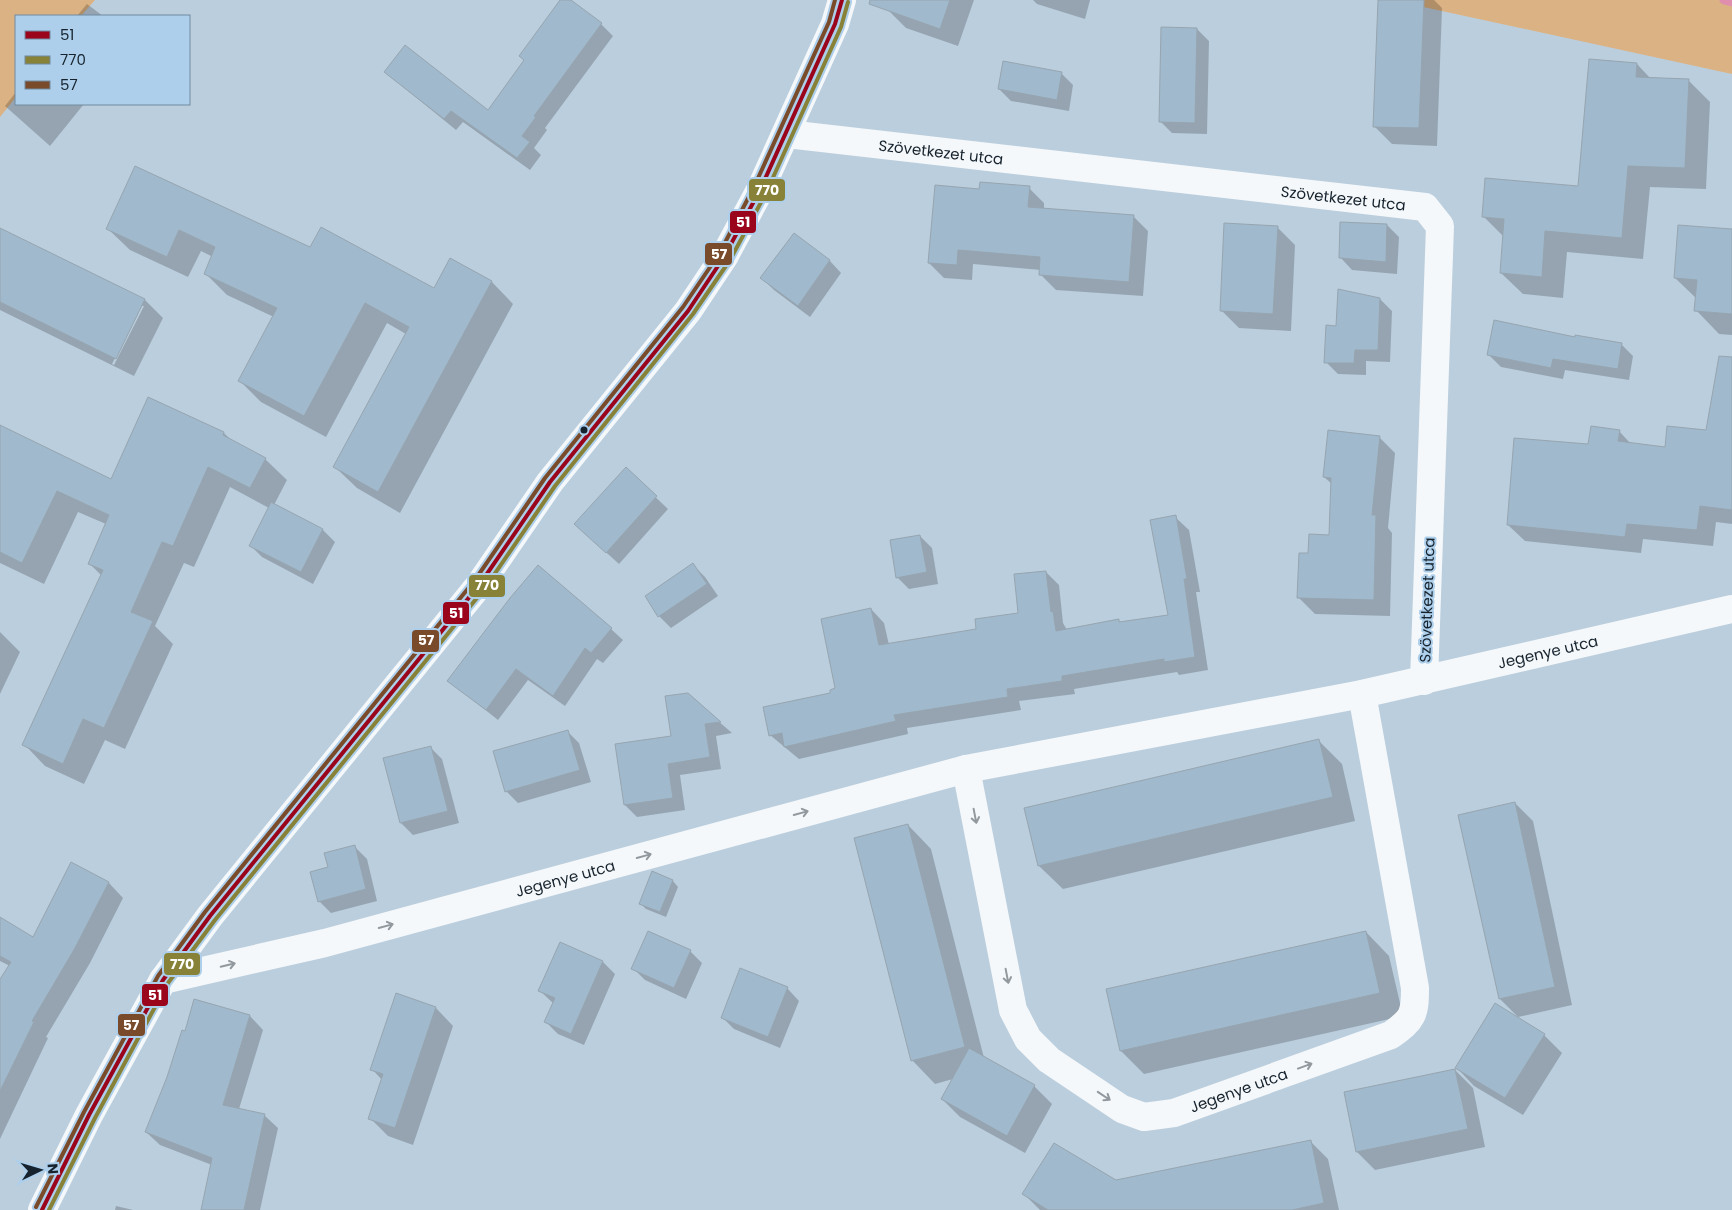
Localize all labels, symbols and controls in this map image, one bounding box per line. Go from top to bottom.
legend [15,15,190,105]
text: 51 [60,24,74,45]
text: 770 [60,49,86,70]
text: 57 [60,74,78,95]
street label: Szövetkezet utca [877,134,1005,169]
line badge: 770 [748,178,786,202]
text: 770 [755,180,779,200]
street label: Szövetkezet utca [1280,180,1407,215]
line badge: 51 [729,210,757,234]
text: 51 [736,212,750,232]
line badge: 57 [704,242,733,266]
text: 57 [711,244,728,264]
unlabelled marker [579,425,589,435]
street label: Szövetkezet utca [1414,537,1440,663]
line badge: 770 [468,574,506,598]
text: 770 [475,575,499,595]
line badge: 51 [442,601,470,625]
text: 51 [449,603,463,623]
line badge: 57 [411,629,440,653]
text: 57 [418,630,435,650]
street label: Jegenye utca [1495,630,1600,673]
one-way arrow [792,808,808,818]
one-way arrow [971,808,981,824]
one-way arrow [635,851,651,860]
street label: Jegenye utca [513,854,617,901]
one-way arrow [377,921,393,931]
line badge: 770 [163,952,201,976]
text: 770 [170,954,194,974]
one-way arrow [220,960,236,969]
one-way arrow [1002,967,1012,983]
line badge: 51 [141,983,169,1007]
text: 51 [148,985,162,1005]
line badge: 57 [117,1013,146,1037]
text: 57 [123,1015,140,1035]
one-way arrow [1297,1061,1312,1070]
street label: Jegenye utca [1187,1063,1290,1117]
one-way arrow [1096,1092,1110,1102]
north arrow [15,1145,65,1195]
text: N [43,1163,63,1175]

